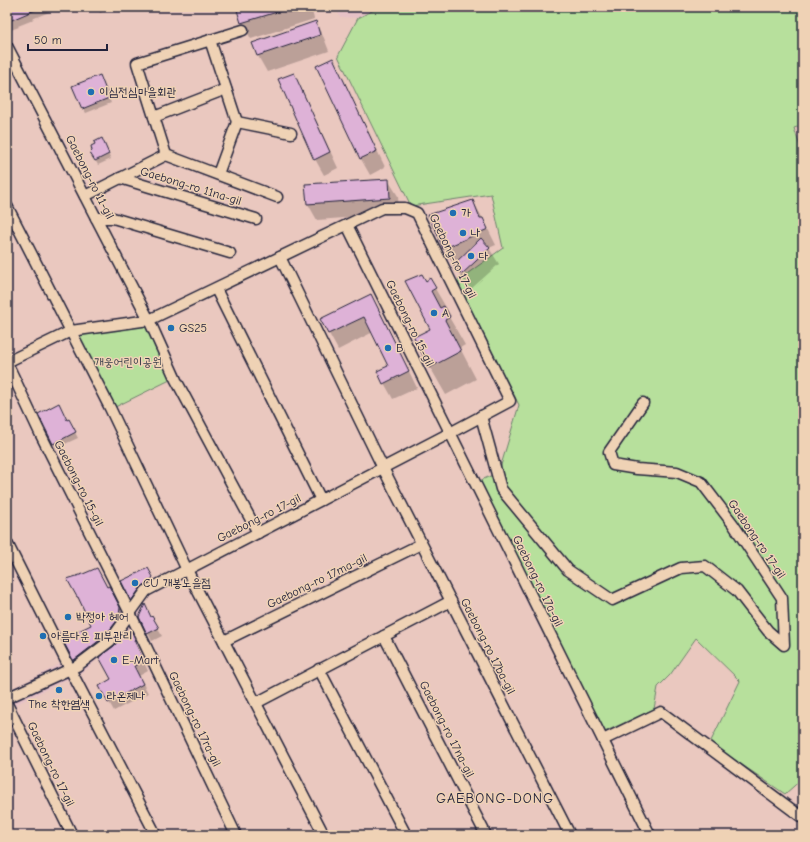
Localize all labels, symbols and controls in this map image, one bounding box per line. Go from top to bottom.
scale bar [28,26,107,52]
text: 50 m [34,33,62,47]
place label: 이심전심마을회관 [99,85,177,99]
marker: 이심전심마을회관 [86,87,96,97]
street label: Gaebong-ro 11-gil [63,133,117,221]
street label: Gaebong-ro 11na-gil [139,164,243,208]
place label: 가 [461,206,471,220]
marker: 가 [448,208,458,218]
street label: Gaebong-ro 17-gil [426,211,480,301]
place label: 나 [471,226,481,240]
marker: 나 [458,228,468,238]
place label: 다 [479,249,489,263]
marker: 다 [466,251,476,261]
street label: Gaebong-ro 15-gil [383,278,437,368]
place label: A [442,306,449,320]
marker: A [429,308,439,318]
place label: GS25 [179,321,207,335]
marker: GS25 [166,323,176,333]
place label: B [396,341,403,355]
marker: B [383,343,393,353]
park label: 개웅어린이공원 [94,355,162,369]
street label: Gaebong-ro 15-gil [51,438,107,528]
street label: Gaebong-ro 17-gil [215,491,303,545]
street label: Gaebong-ro 17-gil [725,497,789,581]
street label: Gaebong-ro 17a-gil [510,533,566,629]
street label: Gaebong-ro 17ma-gil [265,551,369,611]
place label: CU 개봉노을점 [143,576,211,590]
marker: CU 개봉노을점 [130,578,140,588]
street label: Gaebong-ro 17ba-gil [458,596,518,696]
place label: 박정아 헤어 [76,610,128,624]
marker: 박정아 헤어 [63,612,73,622]
place label: 아름다운 피부관리 [51,629,132,643]
marker: 아름다운 피부관리 [38,631,48,641]
place label: E-Mart [122,653,159,667]
marker: E-Mart [109,655,119,665]
street label: Gaebong-ro 17ra-gil [166,669,224,769]
street label: Gaebong-ro 17na-gil [417,679,477,779]
marker: The 착한염색 [54,685,64,695]
place label: 라온제나 [107,689,146,703]
marker: 라온제나 [94,691,104,701]
place label: The 착한염색 [28,697,90,711]
street label: Gaebong-ro 17-gil [24,719,78,809]
district label: GAEBONG-DONG [436,790,554,807]

